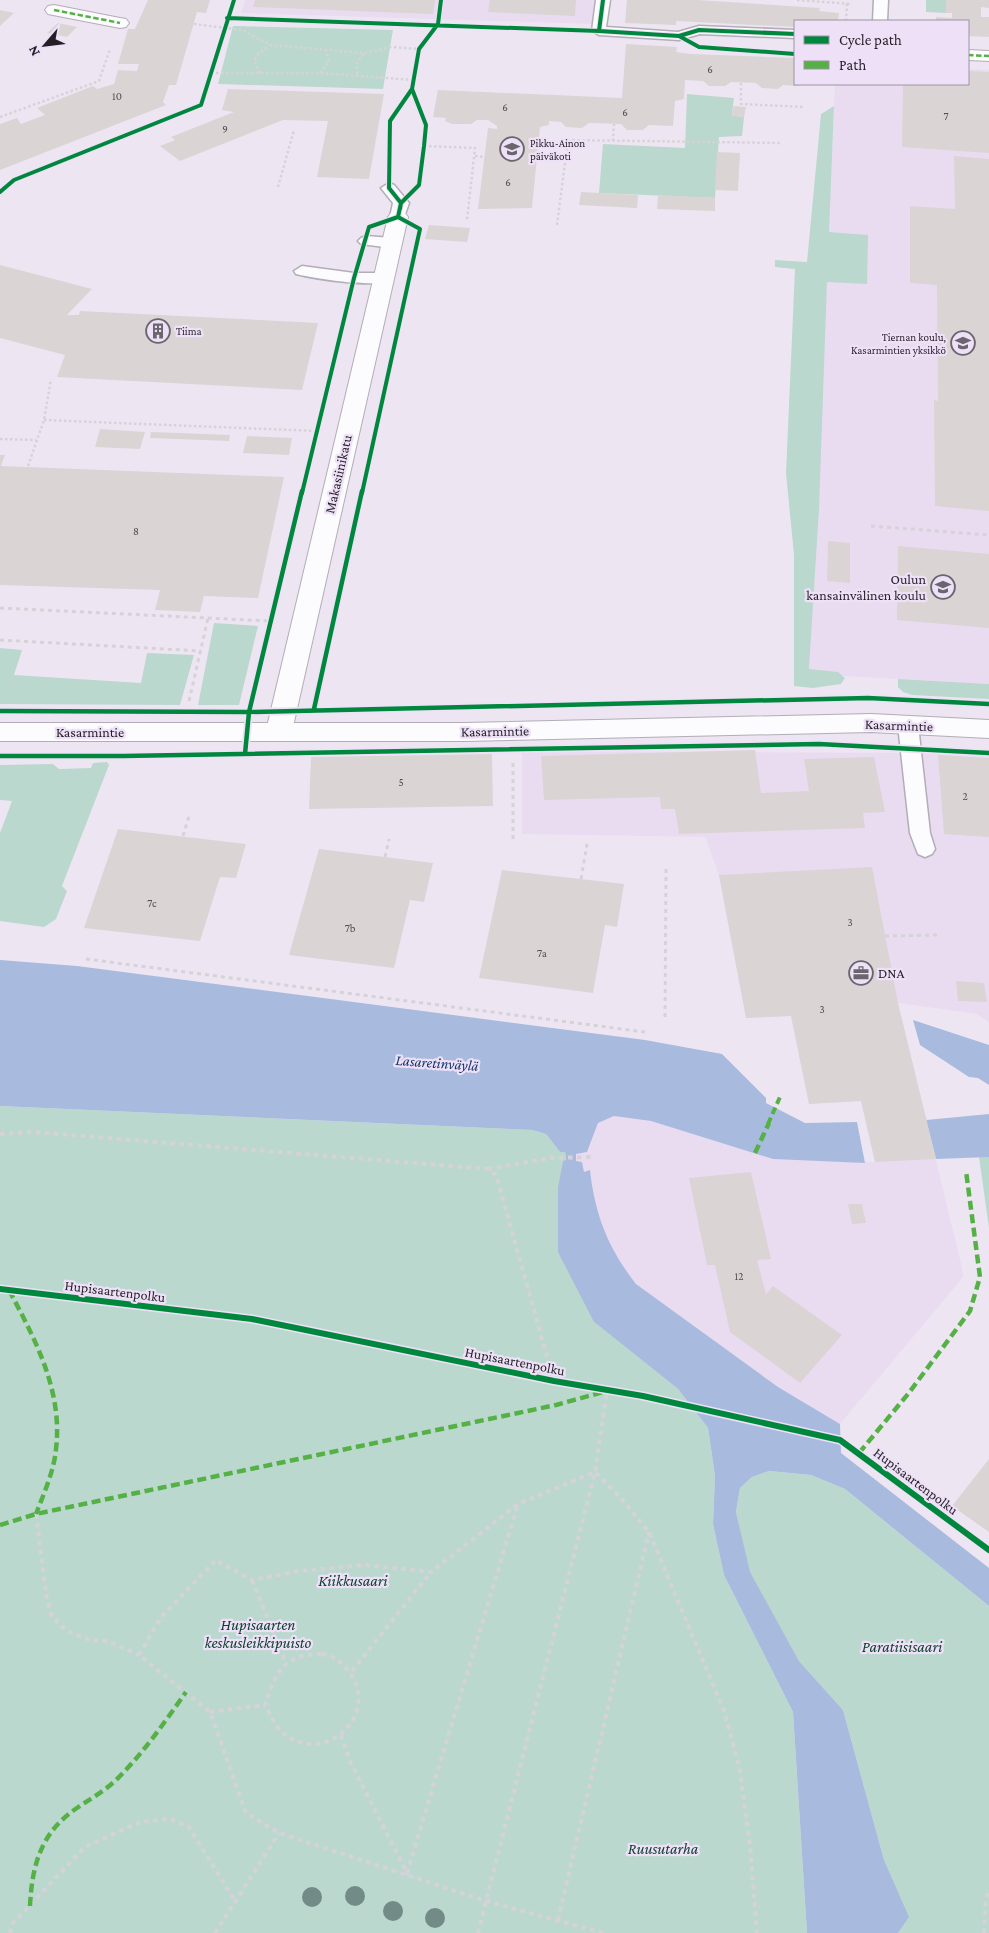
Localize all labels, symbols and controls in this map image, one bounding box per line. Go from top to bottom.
north arrow [20,20,70,70]
legend [794,20,969,85]
text: Cycle path [839,32,902,49]
text: N [24,43,43,59]
text: Path [839,57,866,73]
house number: 6 [707,63,713,75]
house number: 10 [112,90,122,102]
house number: 6 [502,101,508,113]
house number: 6 [622,106,628,118]
house number: 7 [943,110,949,122]
house number: 9 [222,123,228,135]
school or university icon: Pikku-Ainon päiväkoti [499,136,525,162]
place label: Pikku-Ainon päiväkoti [530,137,585,163]
house number: 6 [505,176,511,188]
building icon: Tiima [145,318,171,344]
place label: Tiima [176,325,202,337]
school or university icon: Tiernan koulu, Kasarmintien yksikkö [950,330,976,356]
place label: Tiernan koulu, Kasarmintien yksikkö [851,331,947,357]
street label: Makasiinikatu [321,432,355,515]
house number: 8 [133,525,139,537]
place label: Oulun kansainvälinen koulu [806,571,927,603]
school or university icon: Oulun kansainvälinen koulu [930,574,956,600]
street label: Kasarmintie [865,716,933,734]
street label: Kasarmintie [461,722,529,740]
street label: Kasarmintie [56,724,124,740]
house number: 5 [398,776,404,788]
house number: 2 [962,790,968,802]
house number: 7c [147,897,157,909]
house number: 3 [847,916,853,928]
house number: 7b [345,922,356,934]
house number: 7a [537,947,547,959]
office icon: DNA [848,960,874,986]
place label: DNA [878,965,904,981]
house number: 3 [819,1003,825,1015]
water label: Lasaretinväylä [395,1052,479,1075]
house number: 12 [735,1270,743,1282]
street label: Hupisaartenpolku [64,1277,167,1305]
street label: Hupisaartenpolku [464,1343,567,1379]
street label: Hupisaartenpolku [871,1444,962,1518]
park label: Kiikkusaari [318,1572,388,1589]
park label: Hupisaarten keskusleikkipuisto [205,1616,312,1652]
park label: Paratiisisaari [862,1638,943,1655]
park label: Ruusutarha [628,1840,699,1857]

